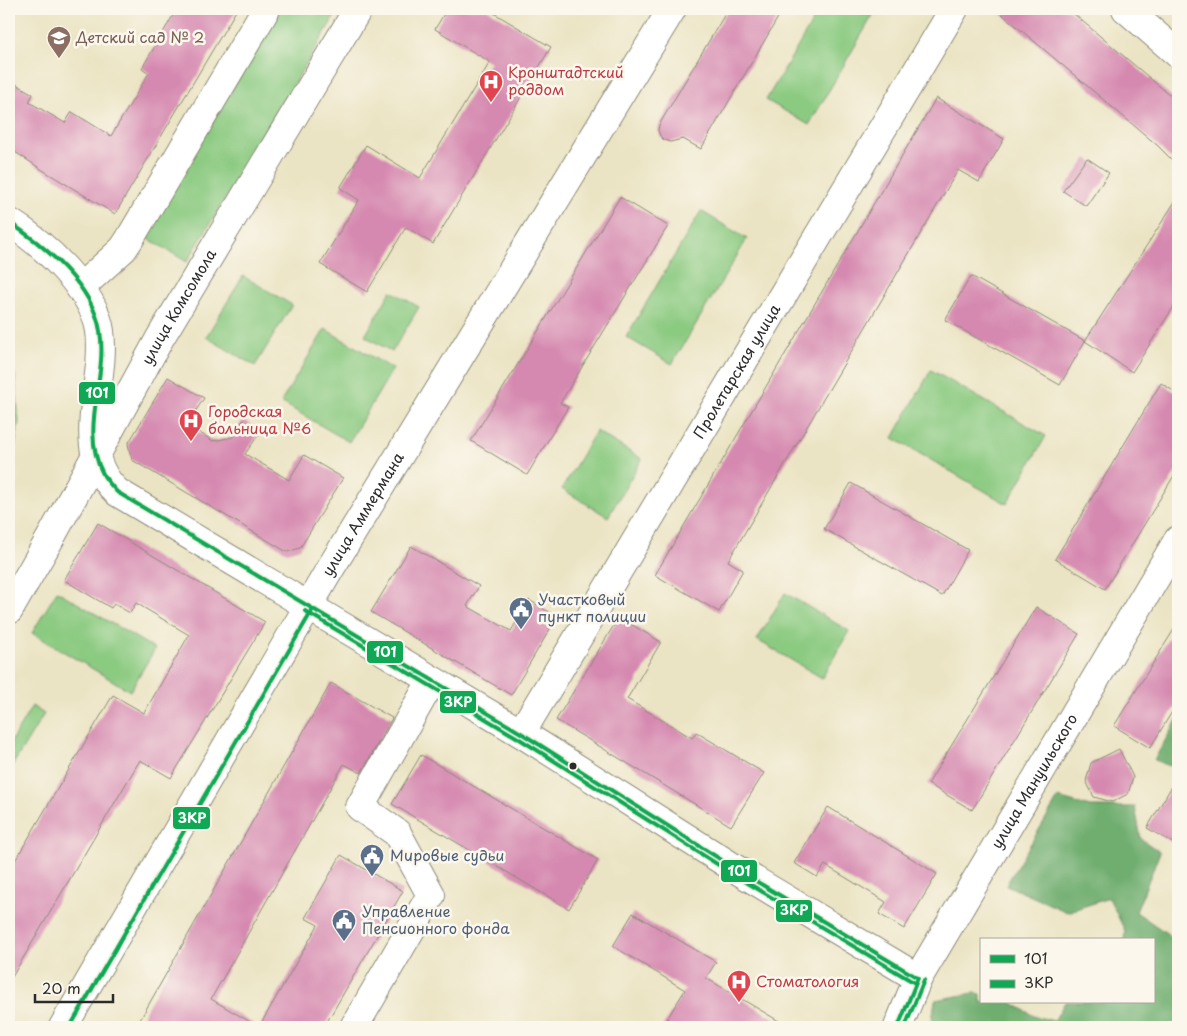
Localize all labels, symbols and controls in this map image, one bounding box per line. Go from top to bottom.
school or university icon: Детский сад № 2 [46,25,72,59]
place label: Детский сад № 2 [75,25,204,48]
place label: Кронштадтский роддом [508,60,624,100]
hospital icon: Кронштадтский роддом [478,69,504,103]
street label: улица Комсомола [135,243,221,368]
street label: Пролетарская улица [687,299,785,443]
line badge: 101 [78,381,116,405]
text: 101 [86,382,109,403]
place label: Городская больница №6 [208,399,311,439]
hospital icon: Городская больница №6 [178,408,204,442]
street label: улица Аммермана [315,447,409,580]
place label: Участковый пункт полиции [538,587,646,627]
public building icon: Участковый пункт полиции [508,596,534,630]
line badge: 101 [366,640,404,664]
text: 101 [374,641,397,662]
line badge: 3КР [439,690,477,714]
text: 3КР [444,691,472,712]
street label: улица Мануильского [984,709,1082,852]
unlabelled marker [568,761,578,771]
line badge: 3КР [172,806,211,830]
text: 3КР [178,807,206,828]
public building icon: Мировые судьи [359,843,385,877]
place label: Мировые судьи [390,843,504,866]
line badge: 101 [720,859,758,883]
text: 101 [728,860,751,881]
place label: Управление Пенсионного фонда [362,899,510,939]
line badge: 3КР [775,899,813,923]
text: 3КР [780,899,808,920]
public building icon: Управление Пенсионного фонда [331,908,357,942]
legend [980,938,1154,1004]
text: 101 [1024,946,1047,969]
hospital icon: Стоматология [726,969,752,1003]
place label: Стоматология [756,969,859,992]
text: 3КР [1024,970,1053,993]
scale bar [35,971,112,1003]
text: 20 m [42,976,81,999]

